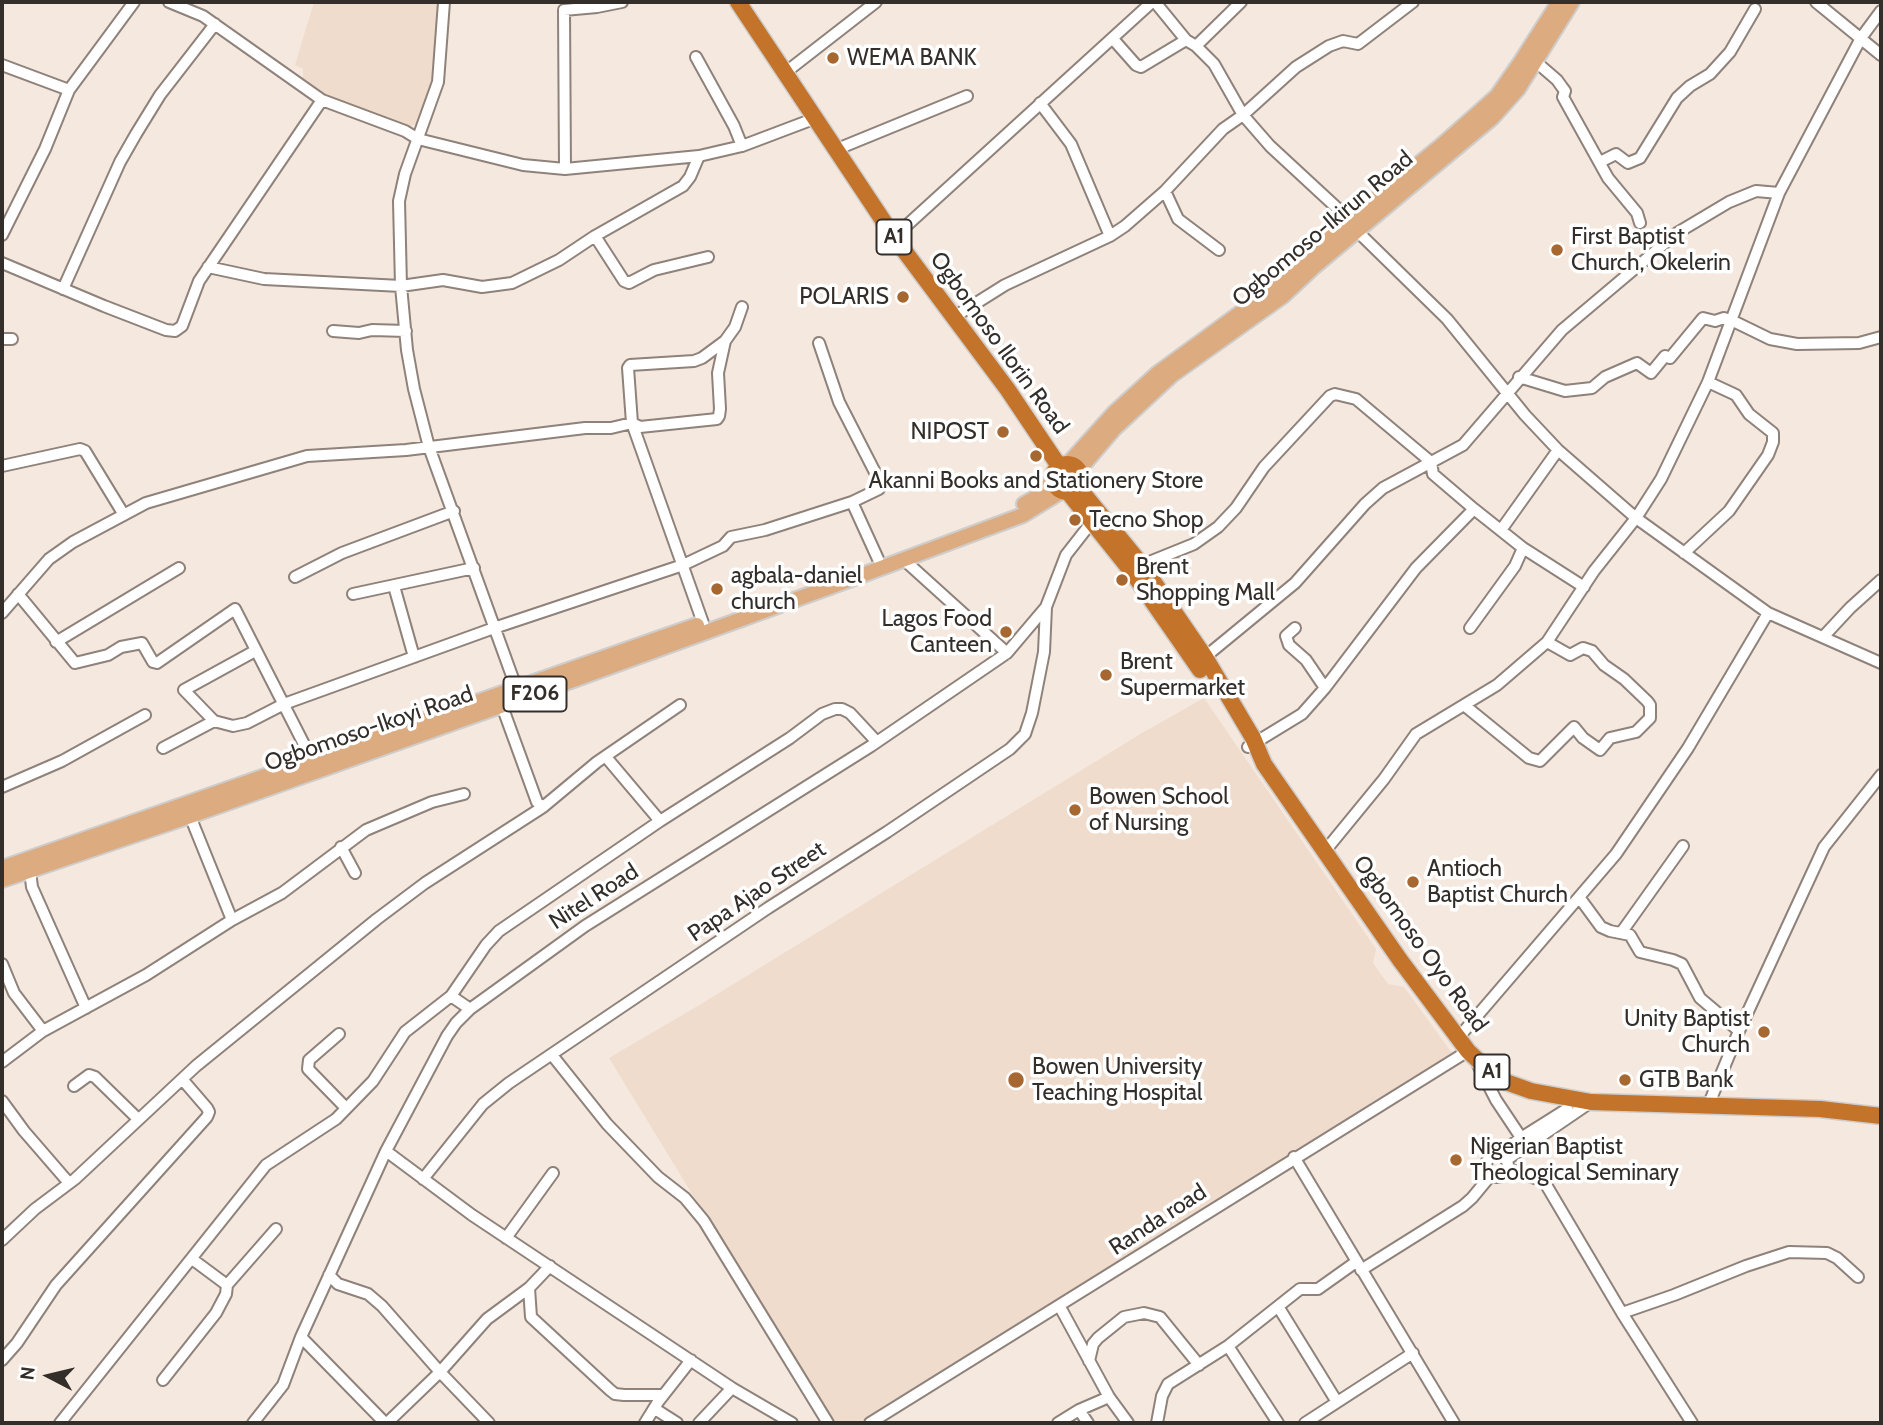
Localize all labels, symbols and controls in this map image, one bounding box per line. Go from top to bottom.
place label: WEMA BANK [847,44,977,72]
marker: WEMA BANK [825,50,841,66]
street label: Ogbomoso-Ikirun Road [1227,145,1419,313]
road number: A1 [876,219,912,254]
place label: First Baptist Church, Okelerin [1571,223,1731,277]
marker: First Baptist Church, Okelerin [1549,242,1565,258]
street label: Ogbomoso Ilorin Road [924,247,1074,439]
place label: POLARIS [799,283,889,311]
marker: POLARIS [895,289,911,305]
place label: NIPOST [910,418,989,446]
marker: NIPOST [995,424,1011,440]
marker: Akanni Books and Stationery Store [1028,448,1044,464]
place label: Akanni Books and Stationery Store [869,467,1203,495]
place label: Tecno Shop [1089,506,1204,534]
marker: Tecno Shop [1067,512,1083,528]
place label: Brent Shopping Mall [1136,553,1275,607]
place label: agbala-daniel church [731,562,862,616]
marker: Brent Shopping Mall [1114,572,1130,588]
marker: agbala-daniel church [709,581,725,597]
place label: Lagos Food Canteen [882,605,992,659]
marker: Lagos Food Canteen [998,624,1014,640]
place label: Brent Supermarket [1120,648,1245,702]
marker: Brent Supermarket [1098,667,1114,683]
road number: F206 [504,676,566,712]
street label: Ogbomoso-Ikoyi Road [261,680,477,778]
place label: Bowen School of Nursing [1089,783,1229,837]
marker: Bowen School of Nursing [1067,802,1083,818]
street label: Papa Ajao Street [683,836,831,948]
street label: Ogbomoso Oyo Road [1347,850,1493,1038]
place label: Antioch Baptist Church [1427,855,1568,909]
street label: Nitel Road [544,858,644,936]
marker: Antioch Baptist Church [1405,874,1421,890]
place label: Unity Baptist Church [1624,1005,1750,1059]
marker: Unity Baptist Church [1756,1024,1772,1040]
place label: Bowen University Teaching Hospital [1032,1053,1203,1107]
road number: A1 [1474,1054,1510,1090]
place label: GTB Bank [1639,1066,1733,1094]
marker: Bowen University Teaching Hospital [1006,1070,1026,1090]
marker: GTB Bank [1617,1072,1633,1088]
place label: Nigerian Baptist Theological Seminary [1470,1133,1679,1187]
marker: Nigerian Baptist Theological Seminary [1448,1152,1464,1168]
street label: Randa road [1104,1178,1212,1262]
north arrow [14,1341,84,1411]
text: N [15,1365,40,1381]

